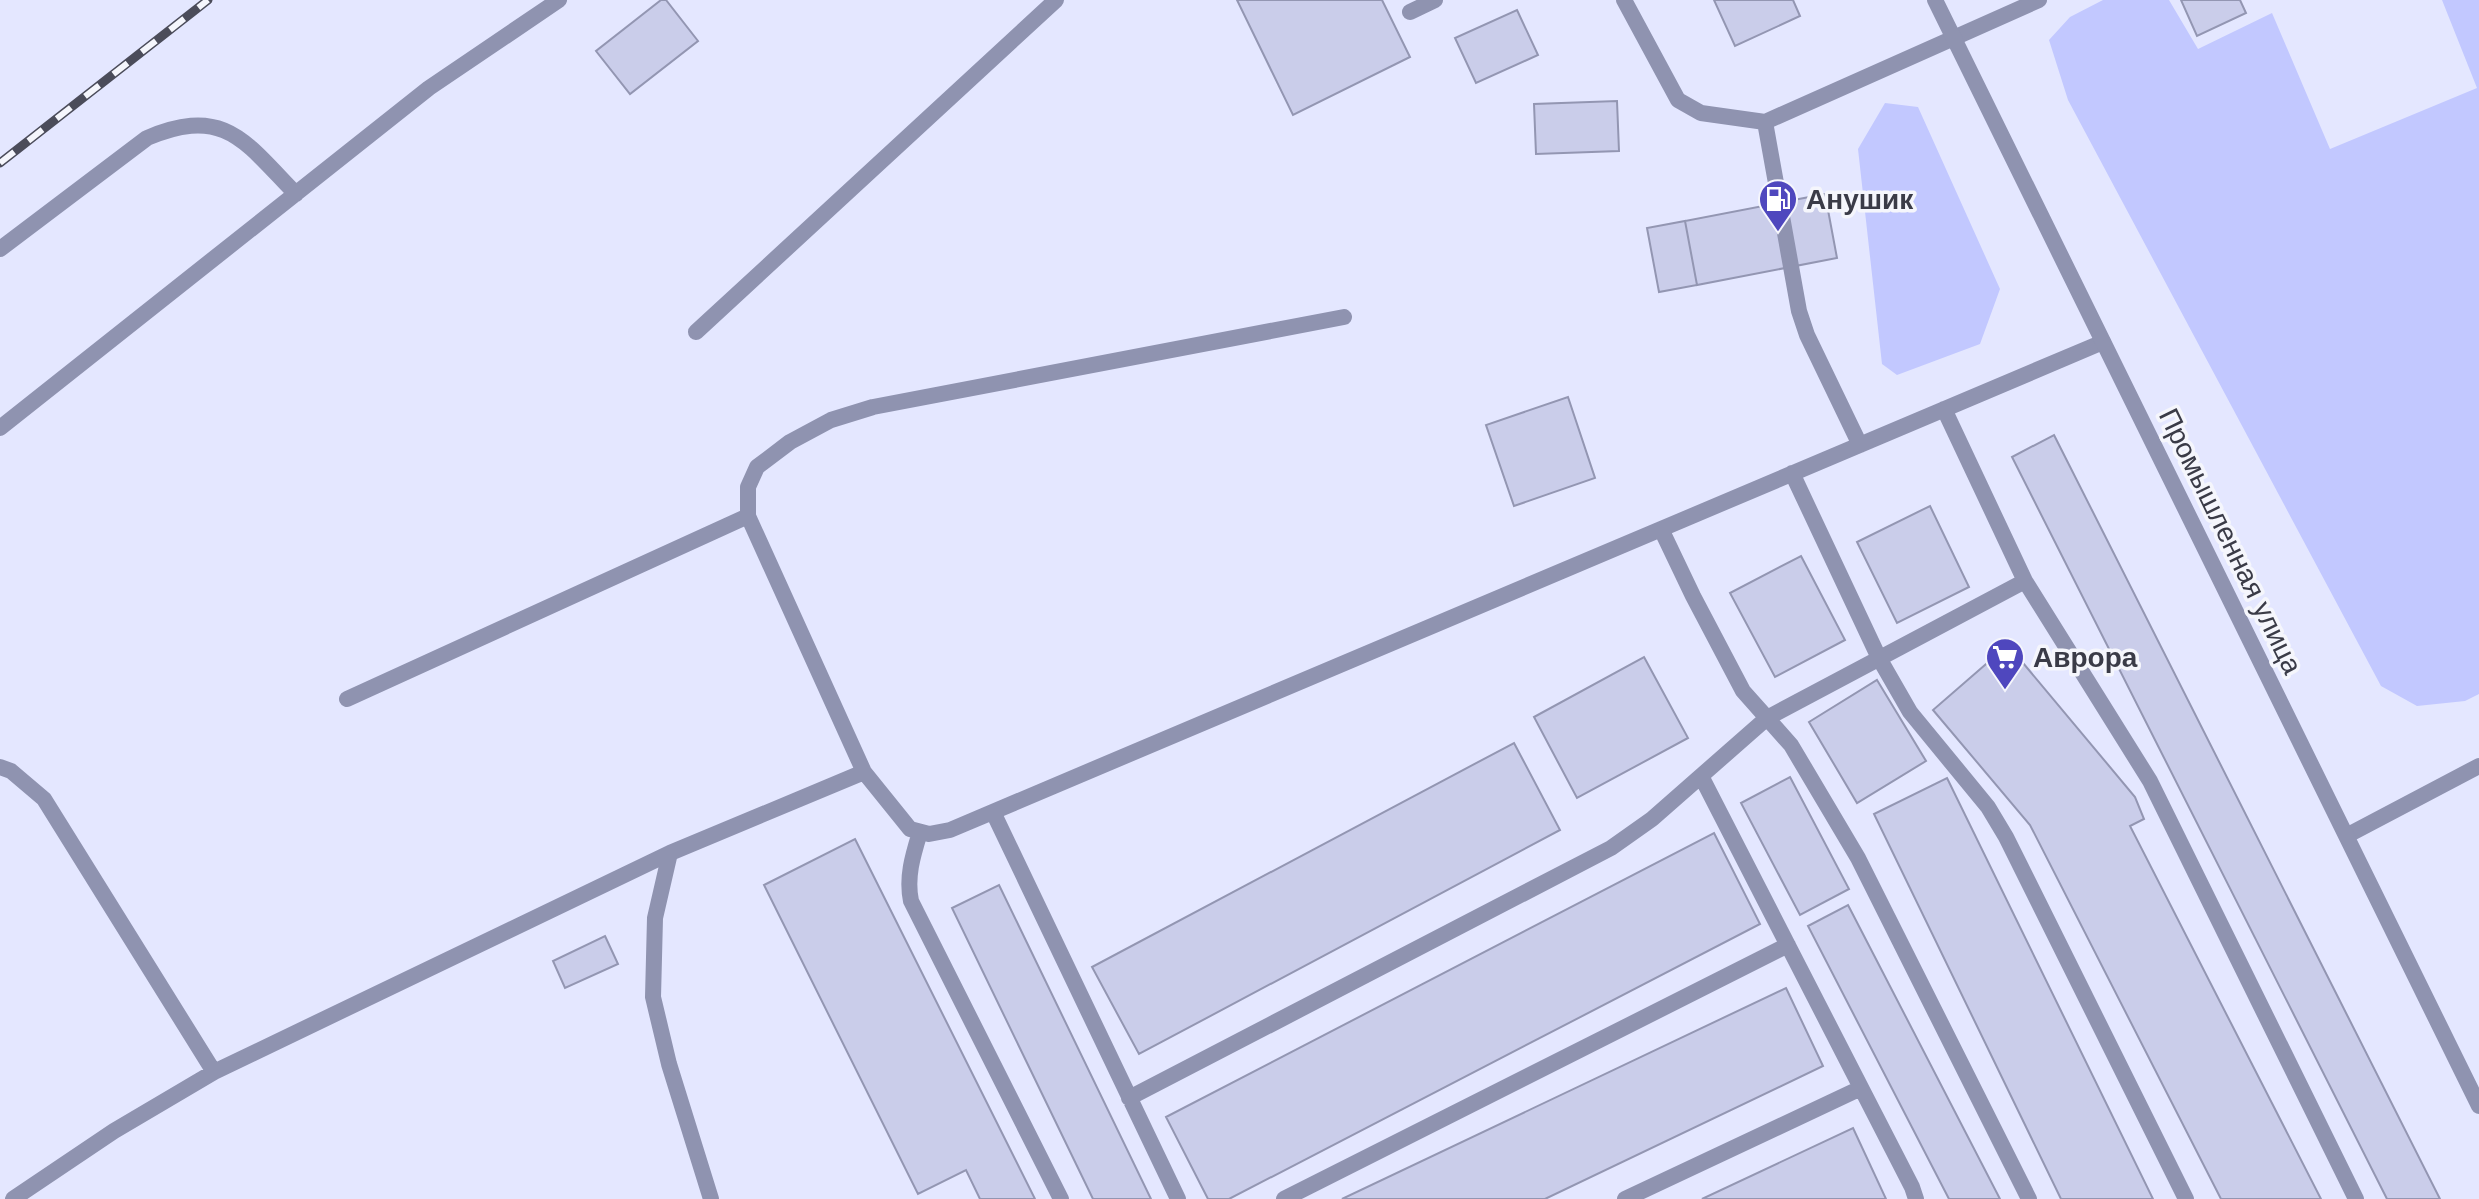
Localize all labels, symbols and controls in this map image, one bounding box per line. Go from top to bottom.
fuel station icon: Анушик [1757,178,1799,233]
place label: Анушик [1806,184,1914,215]
street label: Промышленная улица [2153,403,2309,679]
supermarket icon: Аврора [1984,636,2026,691]
place label: Аврора [2033,642,2138,673]

